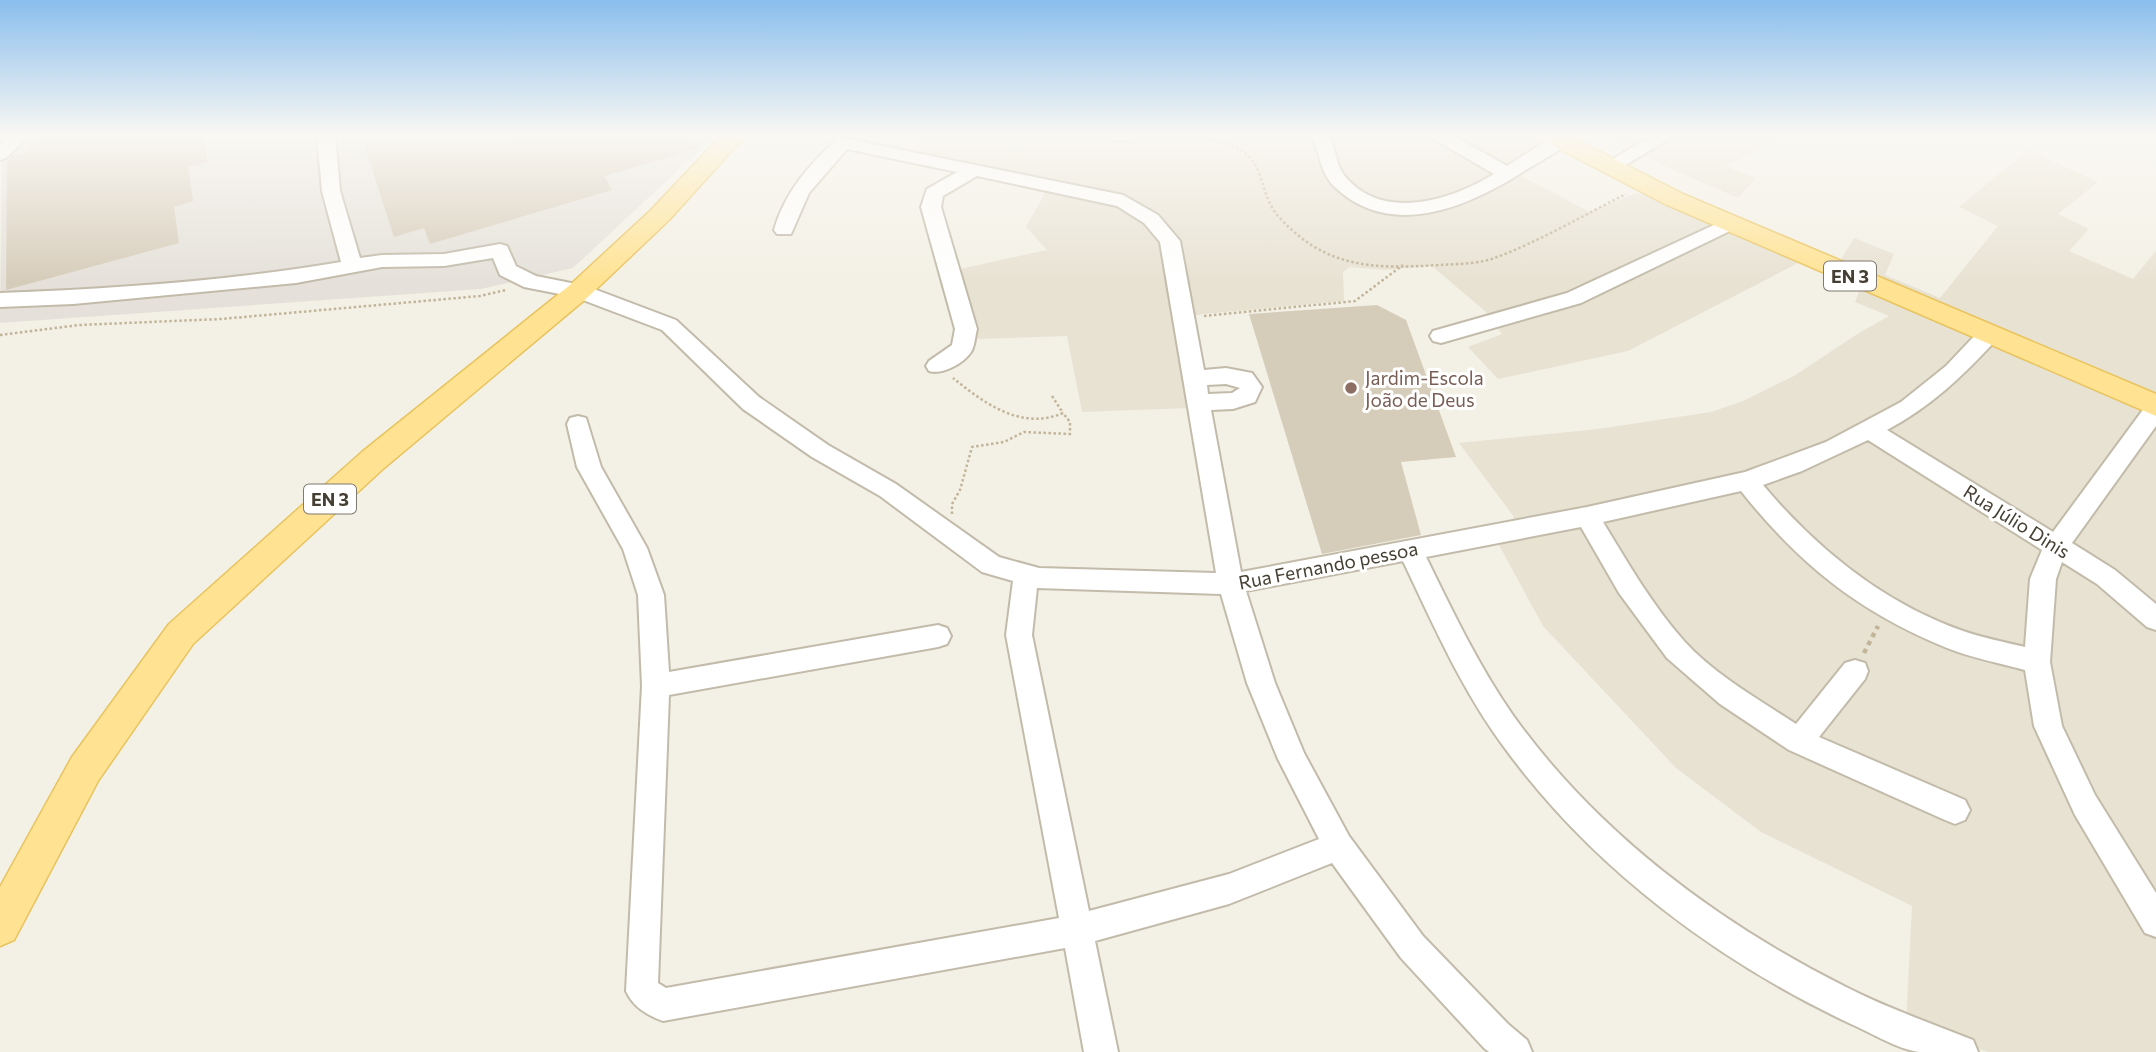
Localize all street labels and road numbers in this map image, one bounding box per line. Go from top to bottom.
road number: EN 3 [1824,262,1876,290]
street label: Rua Júlio Dinis [1960,479,2074,563]
road number: EN 3 [304,485,356,514]
street label: Rua Fernando pessoa [1236,536,1420,594]

